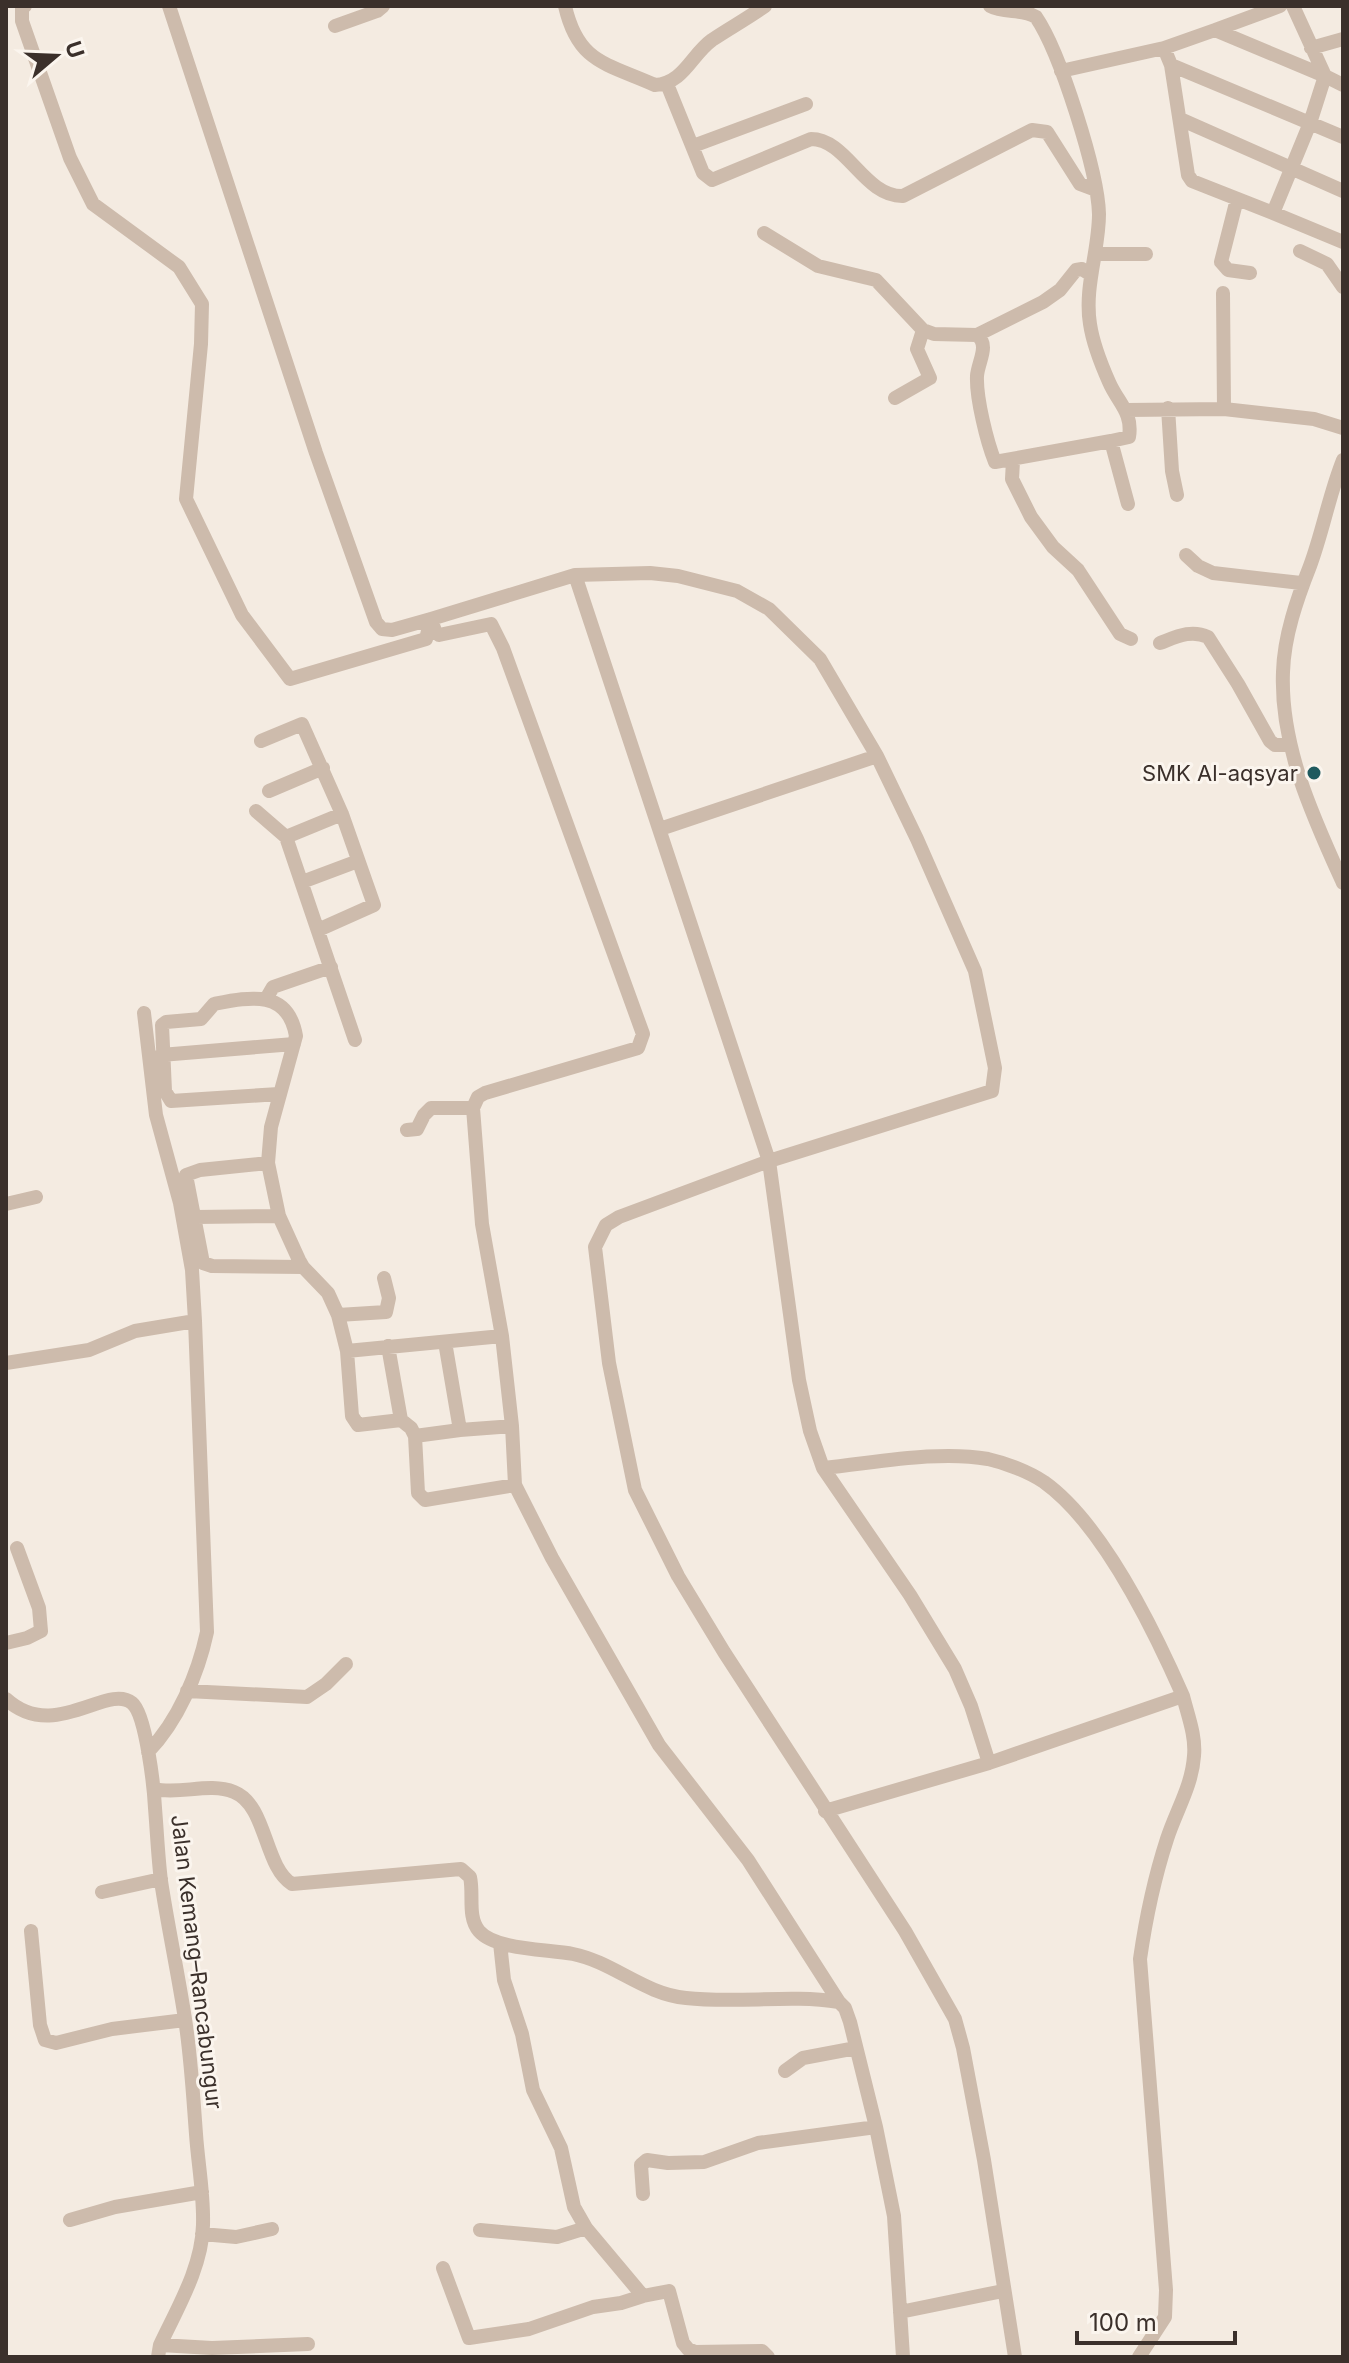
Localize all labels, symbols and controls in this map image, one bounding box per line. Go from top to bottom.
north arrow [16,16,96,96]
text: U [60,38,90,61]
place label: SMK Al-aqsyar [1142,760,1298,786]
marker: SMK Al-aqsyar [1305,764,1323,782]
street label: Jalan Kemang–Rancabungur [166,1813,228,2111]
scale bar [1077,2295,1235,2345]
text: 100 m [1089,2308,1157,2337]

